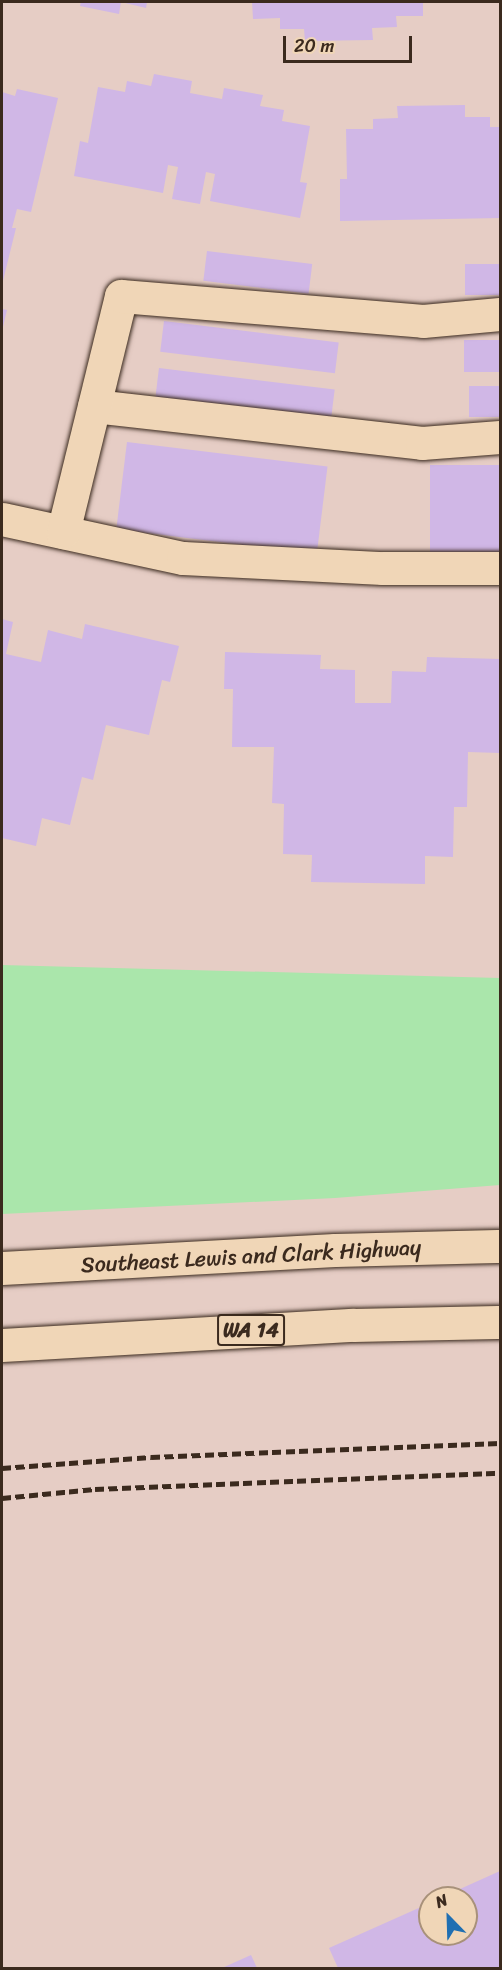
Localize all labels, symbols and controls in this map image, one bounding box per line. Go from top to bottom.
scale bar [286,24,415,62]
text: 20 m [294,30,334,62]
street label: Southeast Lewis and Clark Highway [79,1234,423,1278]
road number: WA 14 [216,1312,286,1348]
text: N [431,1885,452,1916]
north arrow [418,1886,478,1946]

